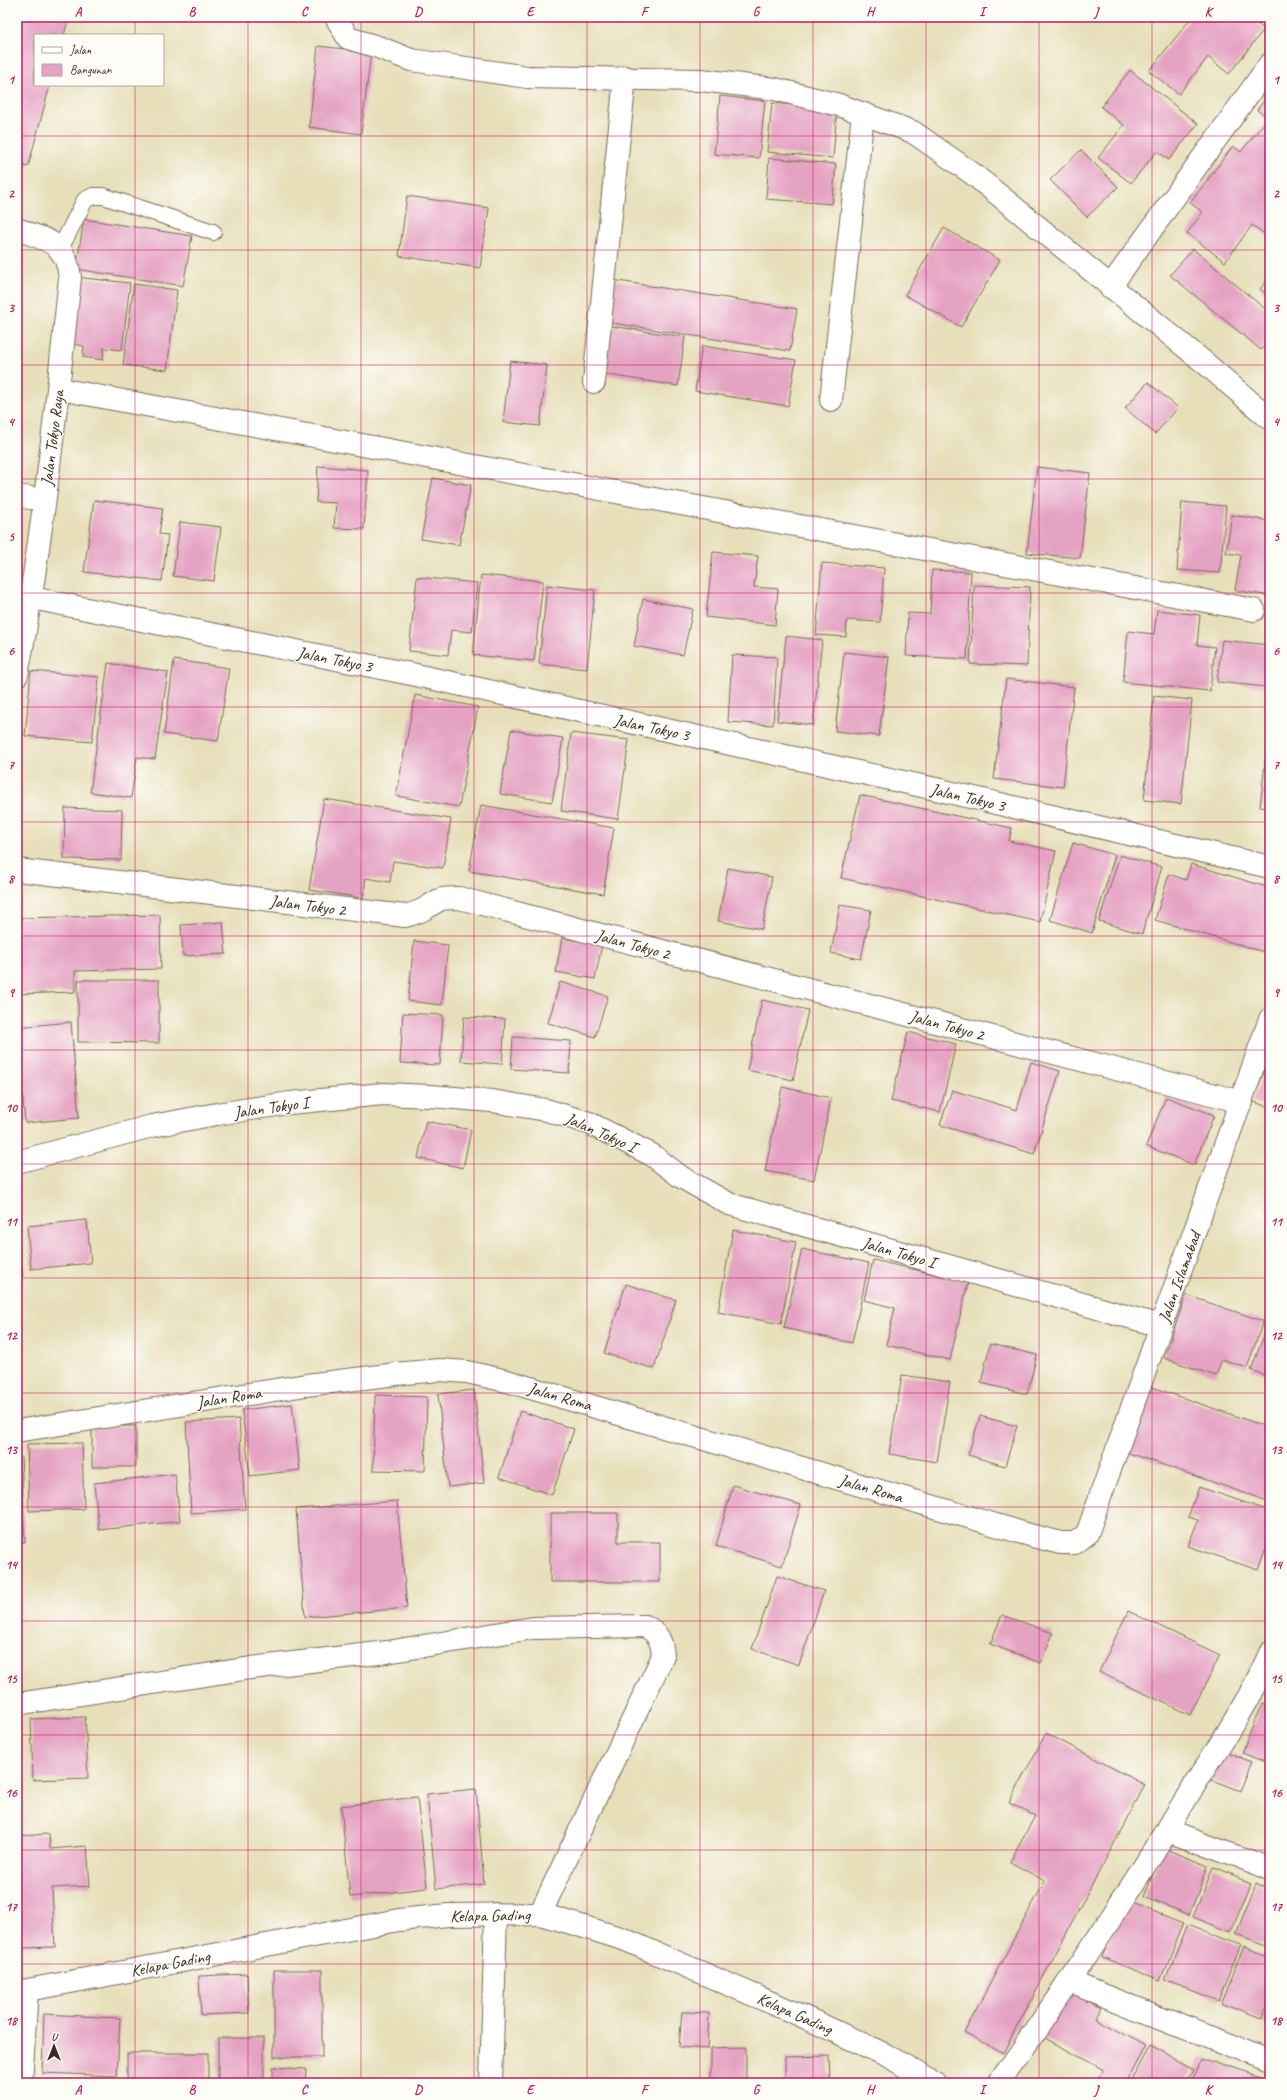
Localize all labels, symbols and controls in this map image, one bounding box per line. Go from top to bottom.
text: A [75,4,83,20]
text: B [189,4,197,20]
text: C [301,4,309,20]
text: D [414,4,423,20]
text: E [527,4,536,20]
text: F [641,4,650,20]
text: G [753,4,761,20]
text: H [866,4,876,20]
text: I [979,4,988,20]
text: J [1093,4,1100,20]
text: K [1205,4,1215,20]
legend [34,34,164,86]
text: Jalan [69,42,92,58]
text: Bangunan [70,62,112,78]
text: 1 [8,72,16,88]
text: 1 [1273,72,1281,88]
text: 2 [8,186,15,202]
text: 2 [1273,186,1280,202]
text: 3 [8,300,15,316]
text: 3 [1273,300,1280,316]
street label: Jalan Tokyo Raya [36,387,69,488]
text: 4 [8,414,16,430]
text: 4 [1273,414,1281,430]
text: 5 [8,529,15,545]
text: 5 [1273,529,1280,545]
street label: Jalan Tokyo 3 [295,642,375,677]
text: 6 [8,643,15,659]
text: 6 [1273,643,1280,659]
street label: Jalan Tokyo 3 [612,709,693,746]
text: 7 [8,757,15,773]
text: 7 [1273,757,1280,773]
street label: Jalan Tokyo 3 [928,778,1009,817]
text: 8 [8,871,16,887]
text: 8 [1273,871,1281,887]
street label: Jalan Tokyo 2 [268,890,348,921]
street label: Jalan Tokyo 2 [593,924,674,965]
text: 9 [8,985,15,1001]
text: 9 [1273,985,1280,1001]
street label: Jalan Tokyo 2 [907,1005,988,1046]
street label: Jalan Tokyo I [231,1091,314,1123]
text: 10 [5,1100,18,1116]
text: 10 [1270,1100,1283,1116]
street label: Jalan Tokyo I [561,1107,643,1159]
text: 11 [5,1214,19,1230]
text: 11 [1270,1214,1284,1230]
street label: Jalan Islamabad [1153,1227,1206,1326]
street label: Jalan Tokyo I [859,1232,942,1274]
text: 12 [5,1328,18,1344]
text: 12 [1270,1328,1283,1344]
street label: Jalan Roma [525,1377,596,1416]
street label: Jalan Roma [194,1382,265,1413]
text: 13 [5,1442,18,1458]
text: 13 [1270,1442,1283,1458]
street label: Jalan Roma [836,1469,907,1508]
text: 14 [5,1557,19,1573]
text: 14 [1270,1557,1284,1573]
text: 15 [5,1671,18,1687]
text: 15 [1270,1671,1283,1687]
text: 16 [5,1785,18,1801]
text: 16 [1270,1785,1283,1801]
text: 17 [5,1899,18,1915]
text: 17 [1270,1899,1283,1915]
street label: Kelapa Gading [450,1904,532,1927]
street label: Kelapa Gading [129,1945,213,1981]
street label: Kelapa Gading [754,1988,837,2040]
text: 18 [5,2013,19,2029]
text: 18 [1270,2013,1284,2029]
north arrow [34,2026,74,2066]
text: U [51,2029,59,2043]
text: A [75,2082,83,2098]
text: B [189,2082,197,2098]
text: C [301,2082,309,2098]
text: D [414,2082,423,2098]
text: E [527,2082,536,2098]
text: F [641,2082,650,2098]
text: G [753,2082,761,2098]
text: H [866,2082,876,2098]
text: I [979,2082,988,2098]
text: J [1093,2082,1100,2098]
text: K [1205,2082,1215,2098]

